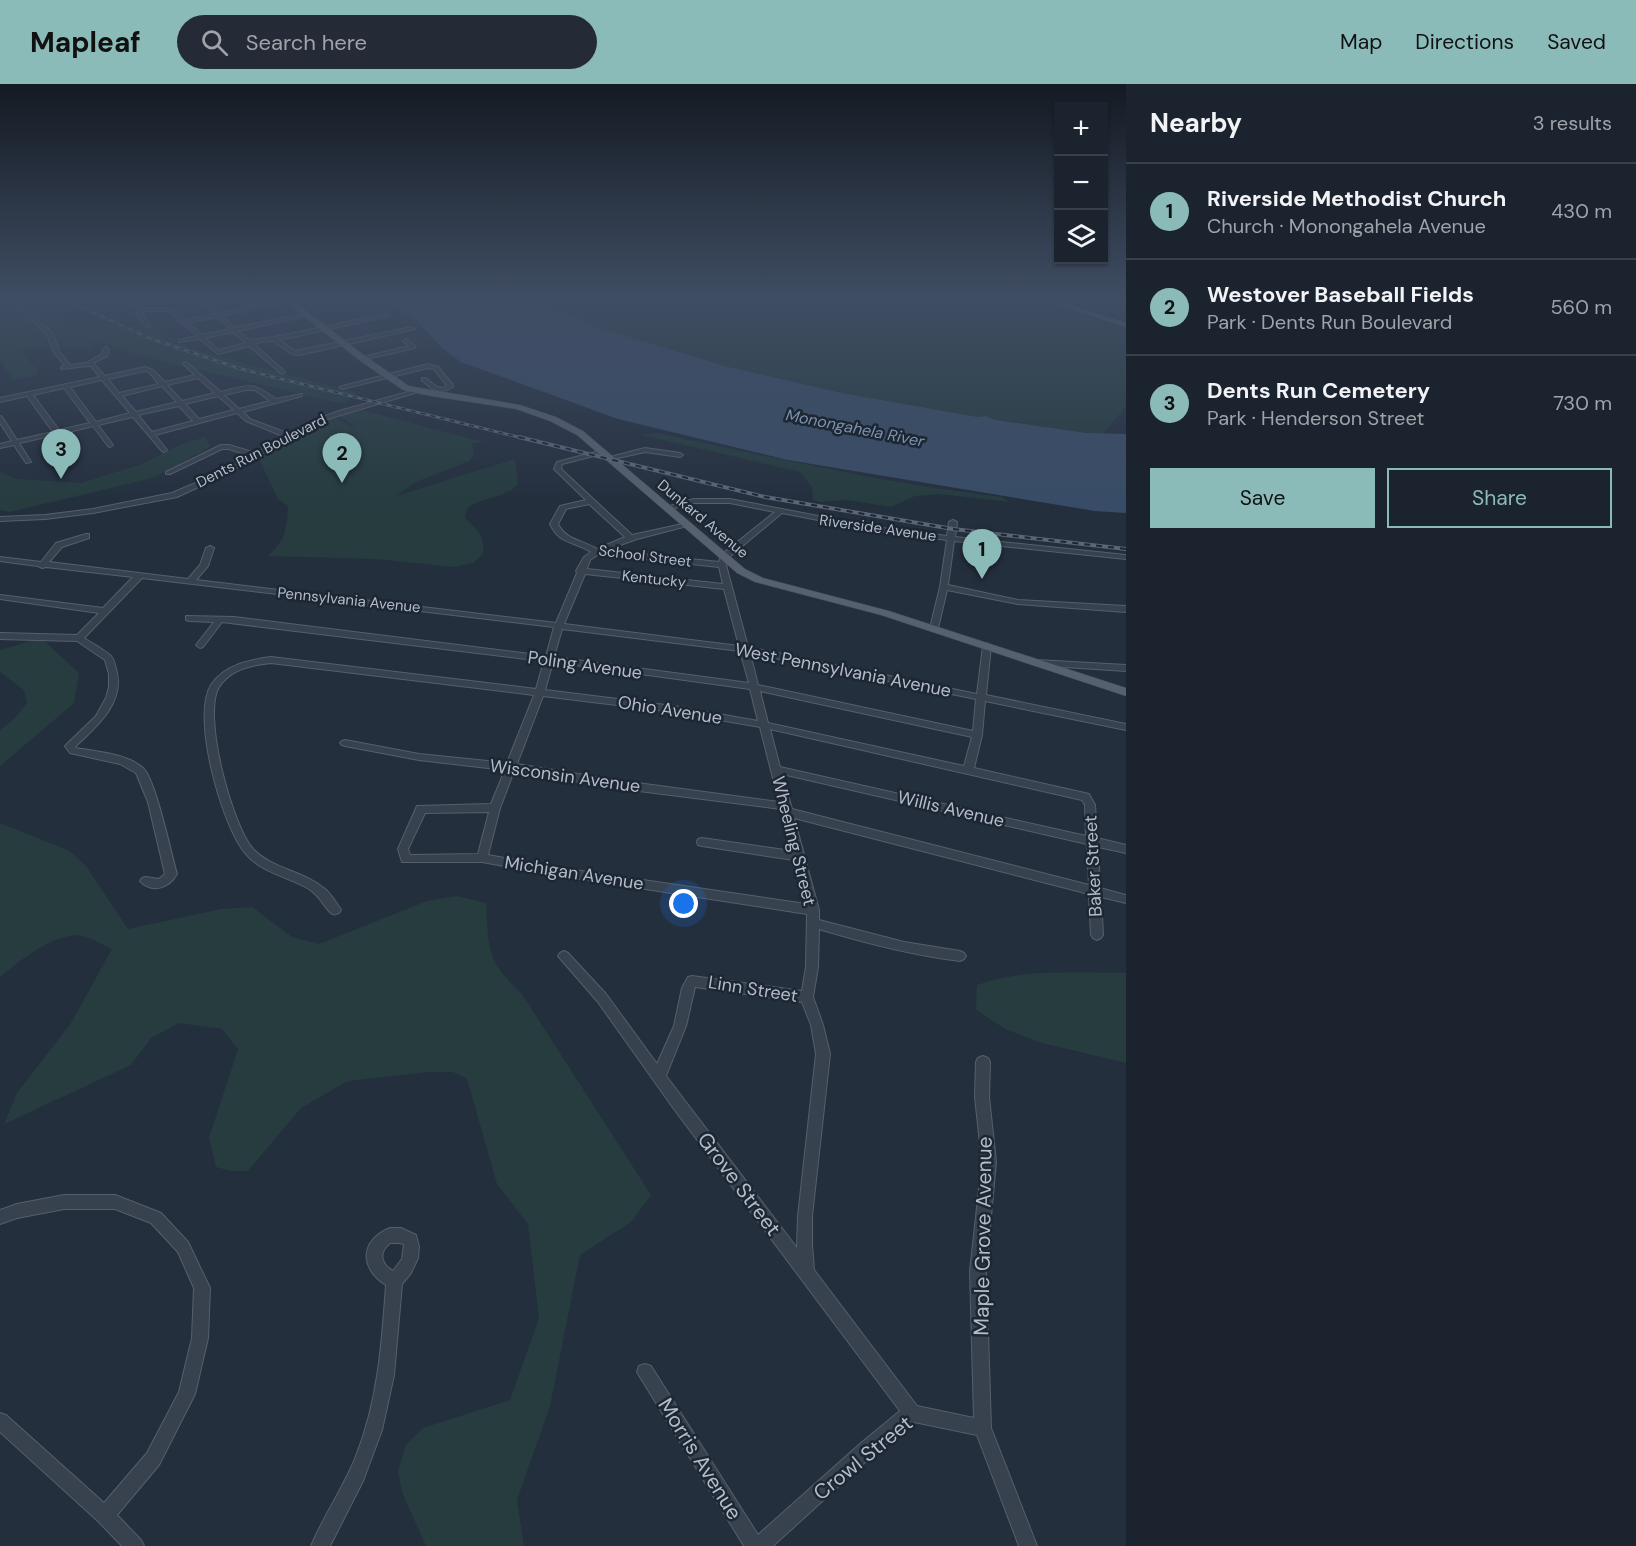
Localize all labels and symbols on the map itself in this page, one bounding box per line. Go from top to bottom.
water label: Monongahela River [784,404,927,452]
street label: Dents Run Boulevard [193,410,329,492]
pin: 3 [42,430,80,479]
pin: 2 [322,434,362,483]
street label: Dunkard Avenue [653,475,753,563]
street label: Riverside Avenue [818,510,938,546]
pin: 1 [962,530,1002,579]
street label: School Street [597,540,693,572]
street label: Kentucky [621,566,688,592]
street label: Pennsylvania Avenue [276,583,422,617]
street label: West Pennsylvania Avenue [733,637,953,703]
street label: Poling Avenue [526,645,644,685]
street label: Ohio Avenue [616,690,724,730]
street label: Wisconsin Avenue [488,754,642,798]
street label: Wheeling Street [766,774,822,908]
street label: Willis Avenue [895,785,1007,833]
street label: Baker Street [1078,815,1108,917]
street label: Michigan Avenue [503,850,645,896]
your location [669,889,698,918]
street label: Linn Street [707,970,799,1008]
street label: Grove Street [691,1127,787,1241]
street label: Maple Grove Avenue [967,1136,999,1336]
street label: Morris Avenue [652,1393,749,1525]
street label: Crowl Street [807,1409,919,1507]

